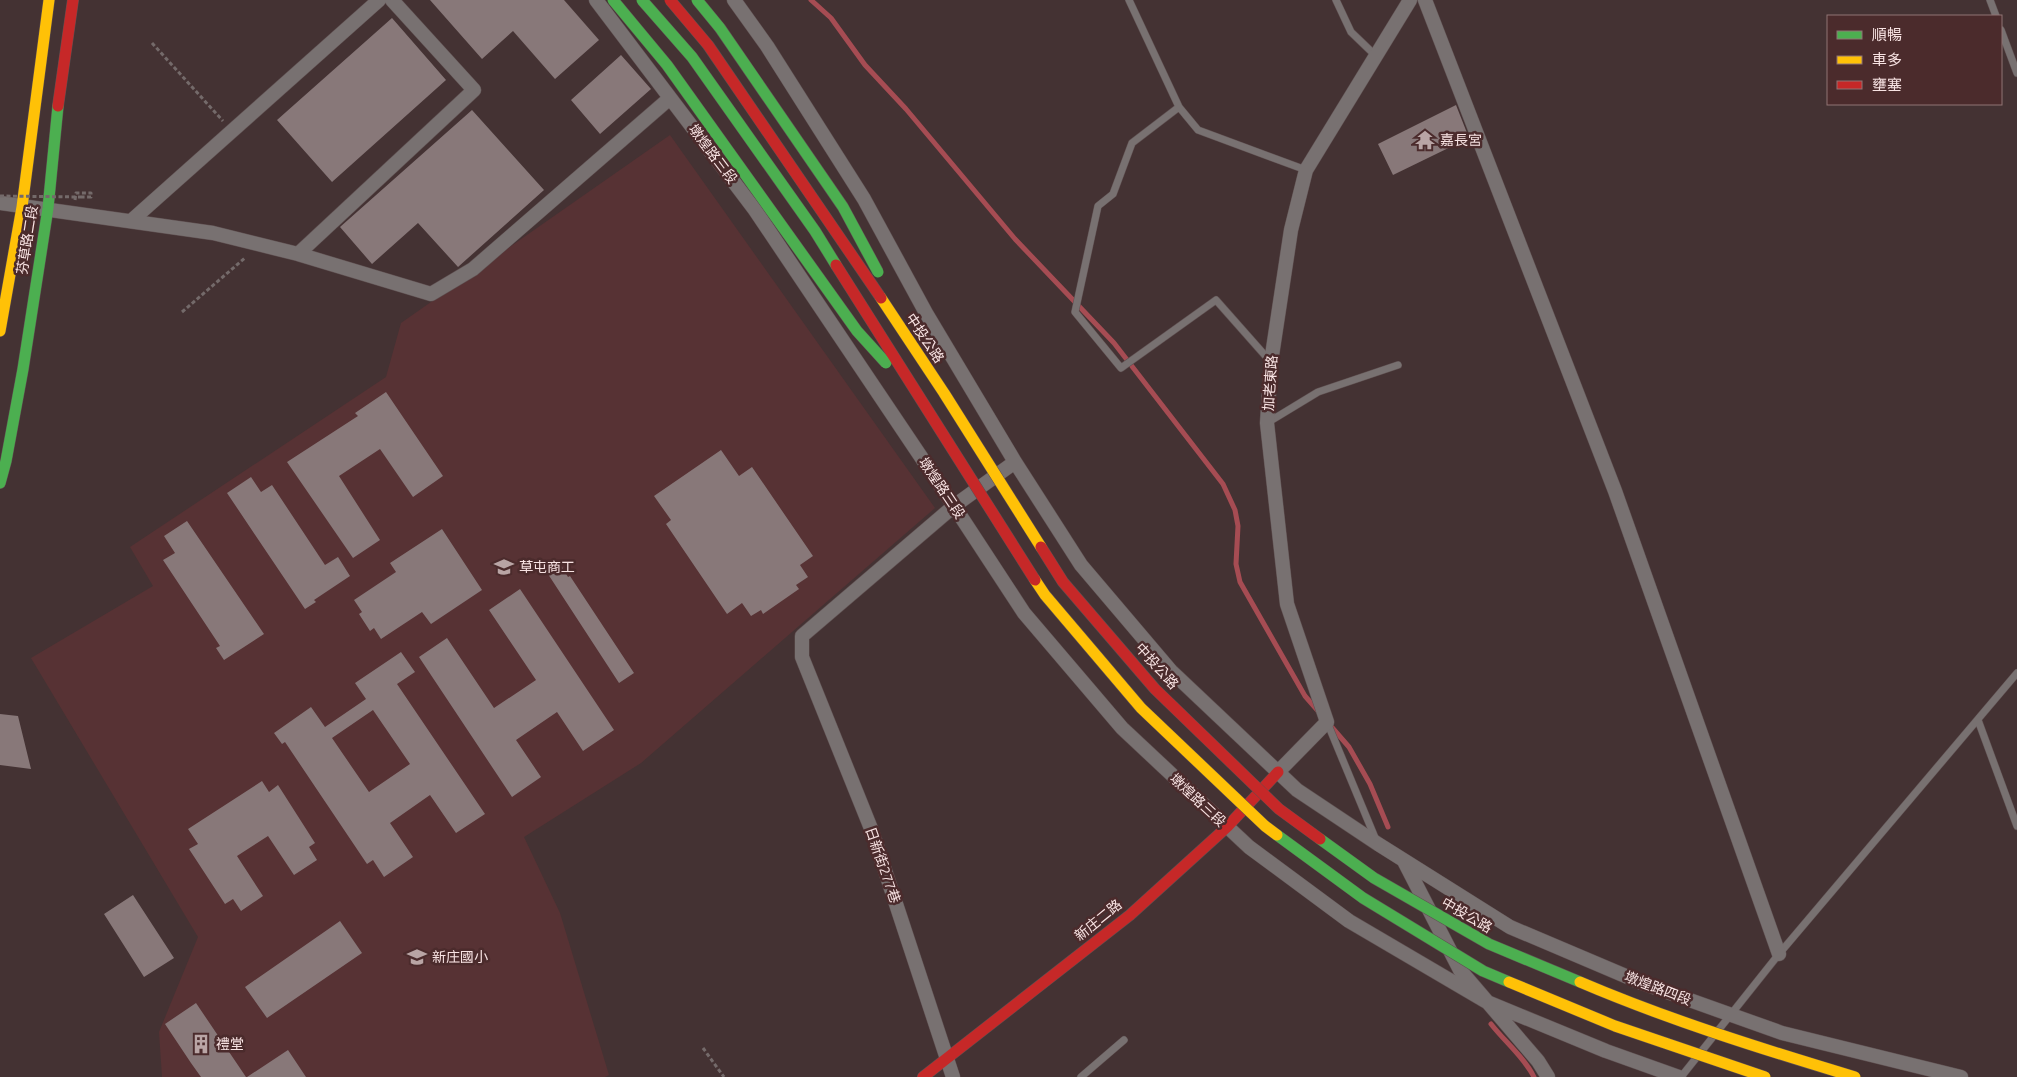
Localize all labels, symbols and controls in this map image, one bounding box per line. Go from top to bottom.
legend [1827,15,2002,105]
text: 順暢 [1872,26,1902,43]
text: 車多 [1872,51,1902,68]
text: 壅塞 [1872,76,1902,93]
street label: 墩煌路三段 [686,121,740,187]
temple icon: 嘉長宮 [1414,129,1436,151]
place label: 嘉長宮 [1440,132,1482,148]
street label: 芬草路二段 [14,204,40,276]
street label: 中投公路 [903,310,947,366]
street label: 加老東路 [1260,355,1280,411]
street label: 墩煌路三段 [916,455,968,521]
school or university icon: 草屯商工 [493,556,515,578]
place label: 草屯商工 [519,559,575,575]
street label: 中投公路 [1132,640,1182,692]
street label: 墩煌路三段 [1167,770,1229,830]
street label: 日新街277巷 [862,825,904,905]
street label: 中投公路 [1439,894,1495,936]
street label: 新庄二路 [1071,896,1125,944]
school or university icon: 新庄國小 [406,946,428,968]
place label: 新庄國小 [432,949,488,965]
street label: 墩煌路四段 [1622,968,1694,1008]
building icon: 禮堂 [190,1033,212,1055]
place label: 禮堂 [216,1036,244,1052]

